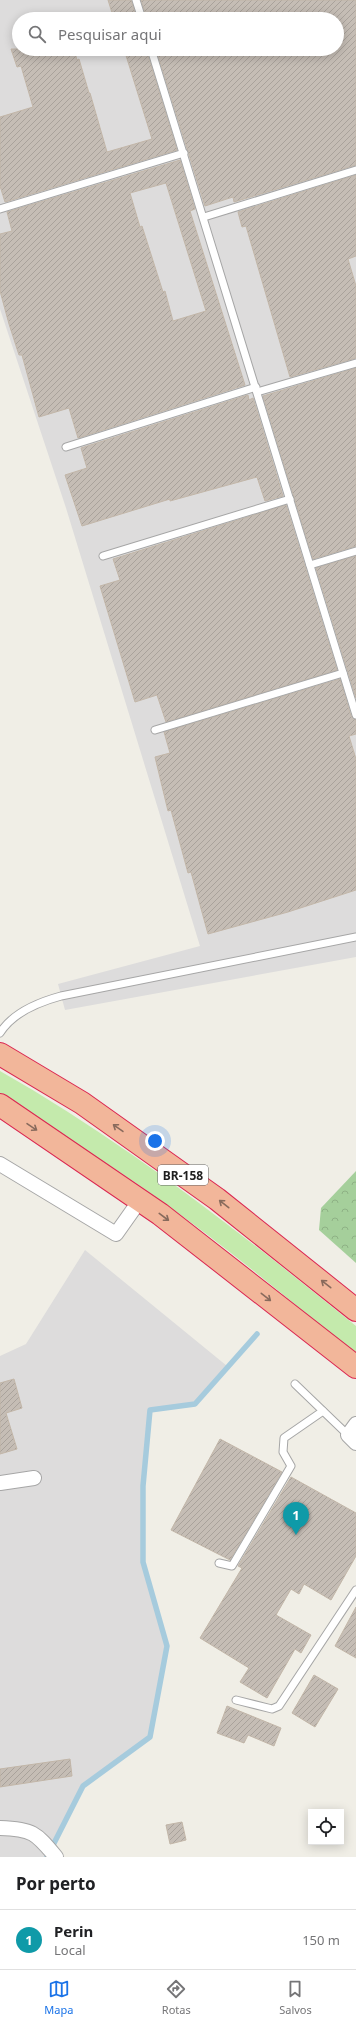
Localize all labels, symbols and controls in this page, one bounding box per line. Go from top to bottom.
search box [12,12,344,56]
icon: search [26,23,48,45]
text: Pesquisar aqui [58,24,162,44]
one-way arrow [26,1123,37,1131]
one-way arrow [113,1124,124,1132]
your location [145,1131,165,1151]
road number: BR-158 [158,1165,208,1185]
one-way arrow [218,1200,229,1208]
one-way arrow [158,1213,169,1221]
one-way arrow [321,1280,332,1289]
one-way arrow [260,1293,271,1301]
pin: 1 [283,1502,309,1535]
map controls [308,1809,344,1845]
button: locate [308,1809,344,1845]
text: Por perto [16,1872,96,1895]
text: Perin [54,1921,93,1941]
text: 1 [25,1931,33,1949]
text: 150 m [302,1931,340,1949]
text: Local [54,1941,86,1959]
tab: Mapa [44,1978,73,2017]
tab: Rotas [162,1978,191,2017]
tab: Salvos [279,1978,312,2017]

